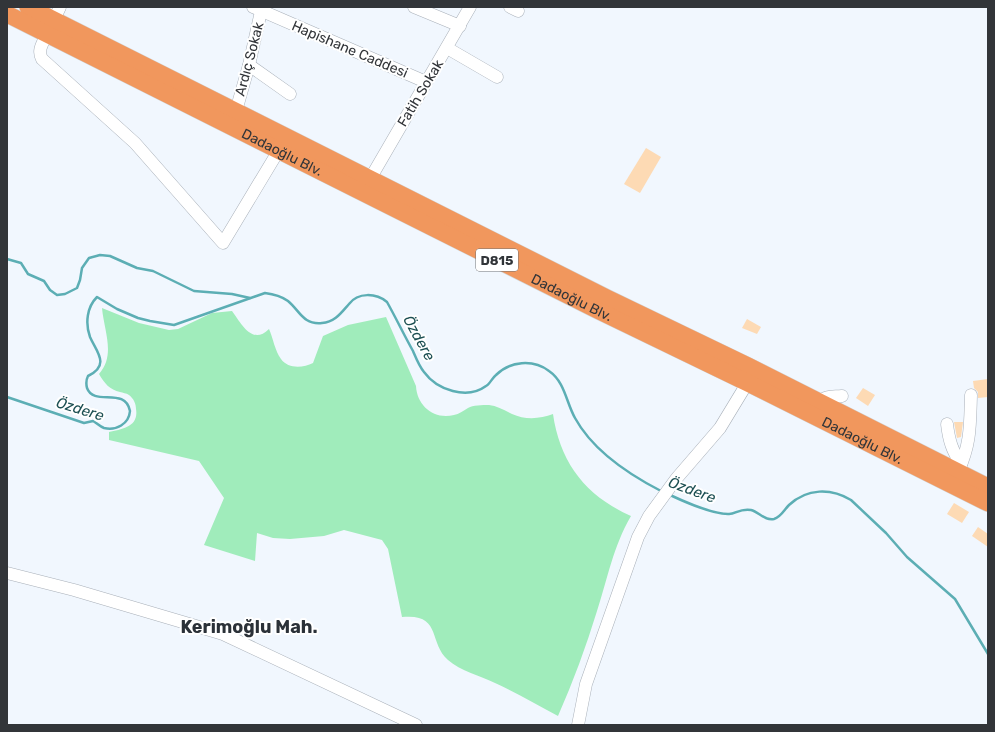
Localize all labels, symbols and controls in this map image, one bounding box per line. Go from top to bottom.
street label: Hapishane Caddesi [289,17,411,82]
street label: Ardıç Sokak [231,19,268,98]
street label: Fatih Sokak [394,56,447,130]
street label: Dadaoğlu Blv. [239,125,325,180]
road number: D815 [476,249,518,271]
street label: Dadaoğlu Blv. [528,270,615,325]
water label: Özdere [399,312,439,364]
water label: Özdere [54,393,107,425]
street label: Dadaoğlu Blv. [819,413,906,468]
water label: Özdere [666,473,719,507]
district label: Kerimoğlu Mah. [180,616,318,638]

